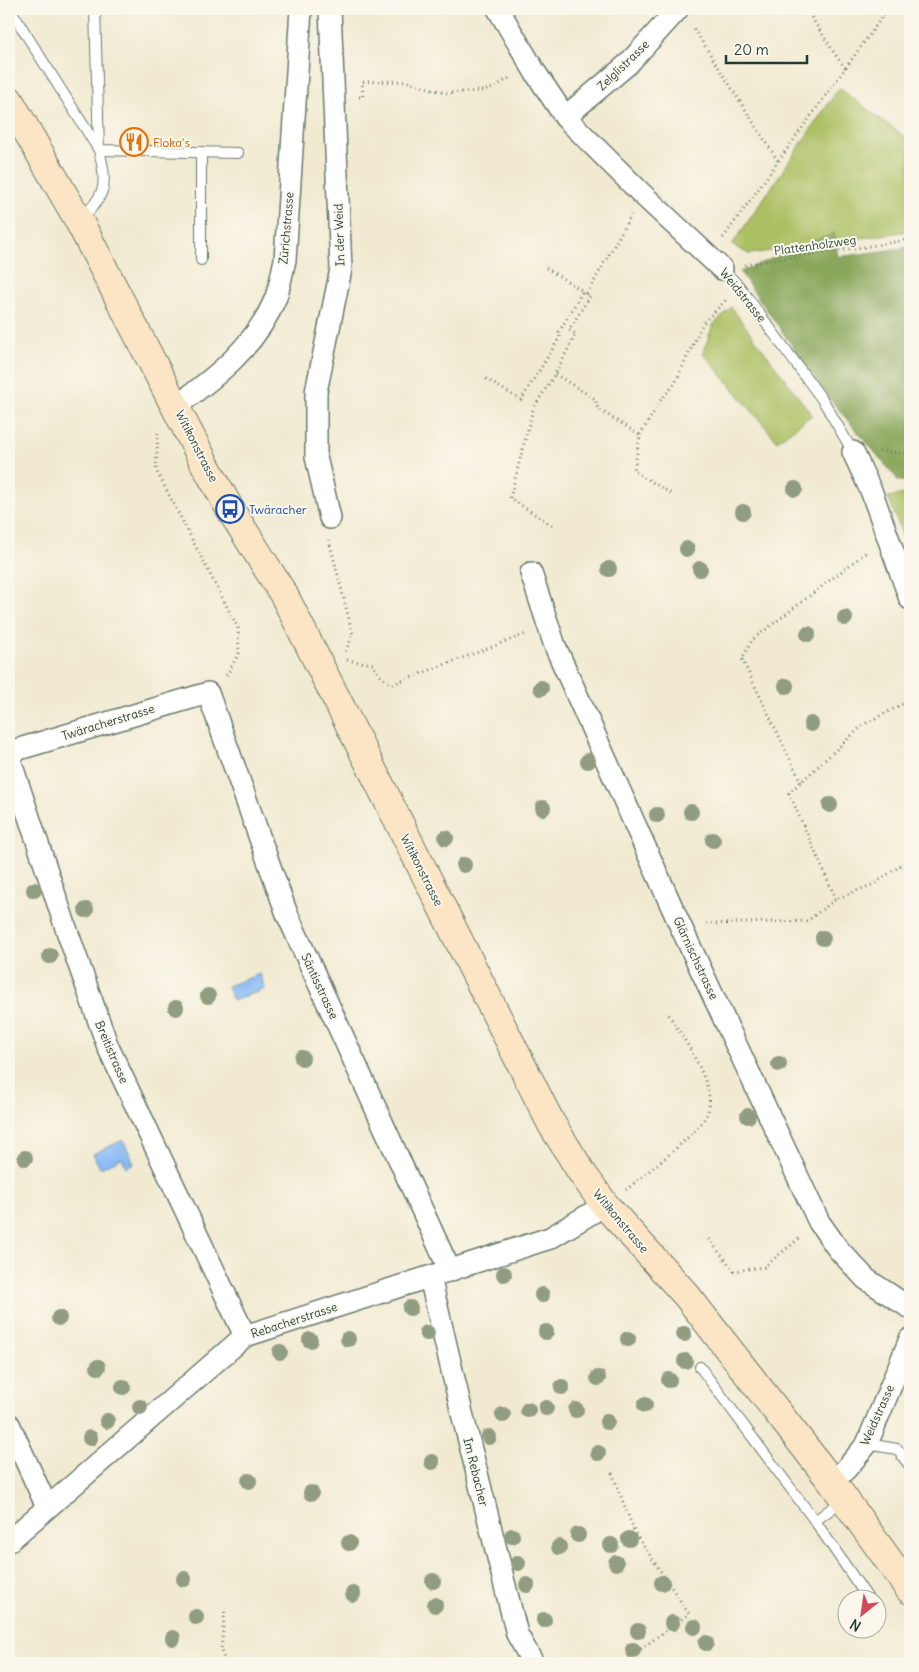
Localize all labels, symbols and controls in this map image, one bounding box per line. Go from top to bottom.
scale bar [726,32,808,64]
street label: Zelglistrasse [594,37,652,93]
text: 20 m [734,40,769,59]
restaurant icon: Floka's [119,127,149,157]
place label: Floka's [153,135,190,150]
street label: Zürichstrasse [275,191,297,265]
street label: In der Weid [330,203,348,267]
street label: Plattenholzweg [773,232,857,258]
street label: Weidstrasse [717,265,769,325]
street label: Witikonstrasse [172,408,222,484]
bus stop icon: Twäracher [215,494,245,524]
place label: Twäracher [249,502,307,517]
street label: Twäracherstrasse [60,701,156,743]
street label: Witikonstrasse [397,832,447,908]
street label: Glärnischstrasse [670,914,722,1002]
street label: Säntisstrasse [298,951,342,1021]
street label: Breitistrasse [92,1018,132,1086]
street label: Witikonstrasse [590,1186,652,1256]
street label: Rebacherstrasse [249,1299,339,1341]
street label: Weidstrasse [857,1382,897,1448]
street label: Im Rebacher [460,1436,492,1508]
north arrow [836,1590,886,1640]
text: N [847,1615,864,1635]

